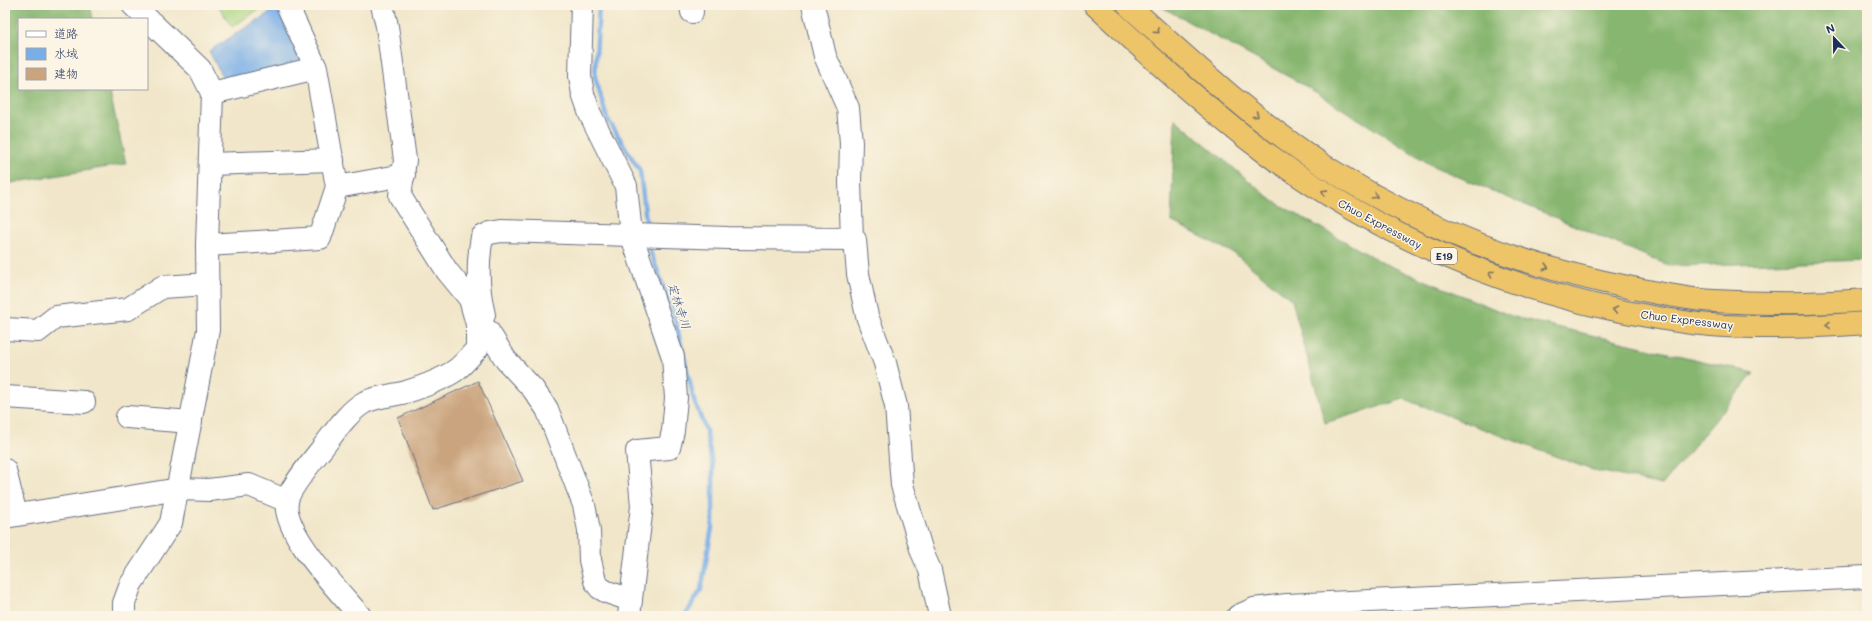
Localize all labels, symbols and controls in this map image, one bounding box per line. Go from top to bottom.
legend [18,18,148,90]
north arrow [1814,18,1854,58]
text: N [1823,20,1837,37]
text: 道路 [54,25,78,41]
one-way arrow [1152,26,1160,34]
text: 水域 [54,45,78,61]
text: 建物 [54,65,78,81]
one-way arrow [1251,111,1258,118]
one-way arrow [1321,190,1328,197]
one-way arrow [1371,191,1378,198]
street label: Chuo Expressway [1336,195,1425,252]
road number: E19 [1431,248,1457,264]
one-way arrow [1543,263,1549,271]
one-way arrow [1487,271,1494,279]
water label: 定林寺川 [665,280,695,331]
one-way arrow [1612,306,1619,314]
street label: Chuo Expressway [1640,306,1734,333]
one-way arrow [1825,321,1831,330]

